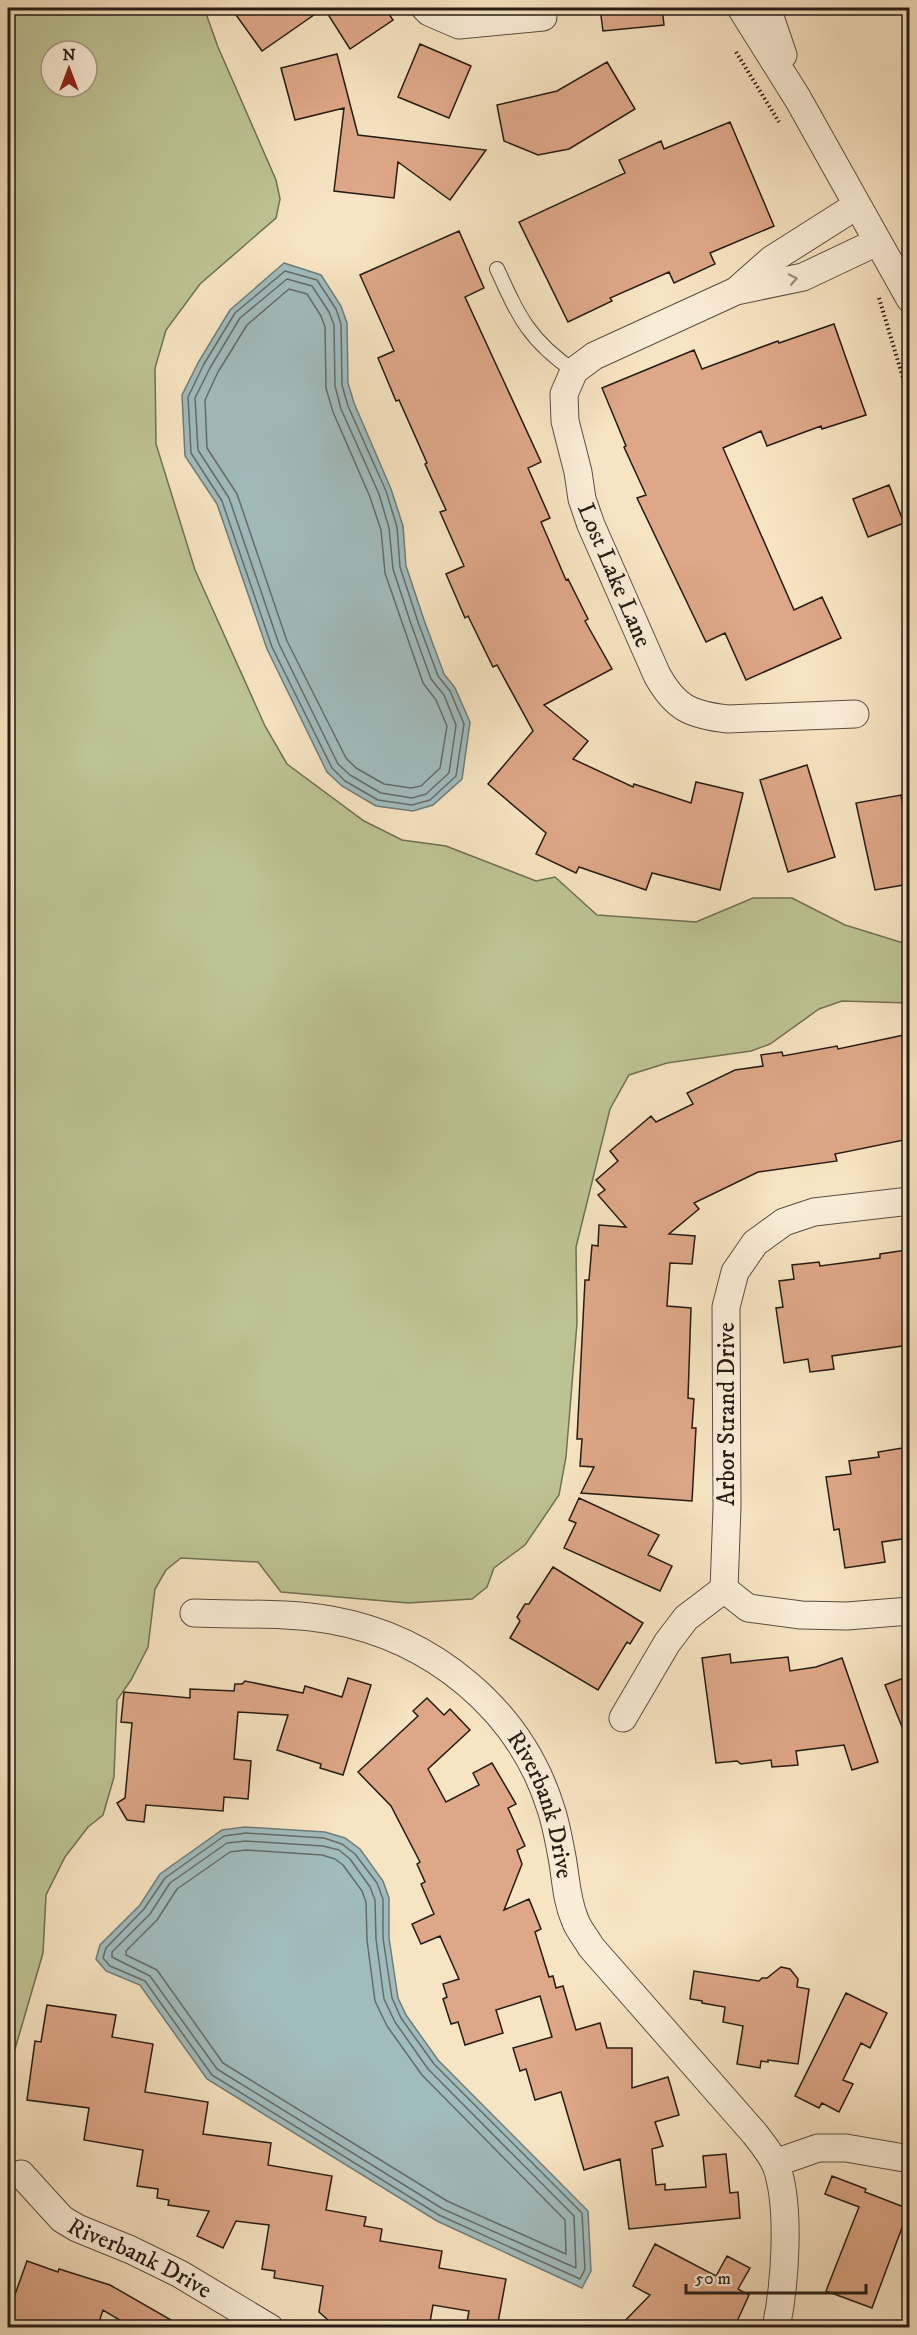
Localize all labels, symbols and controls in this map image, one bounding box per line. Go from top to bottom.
north arrow [39,39,99,99]
text: N [62,45,76,65]
one-way arrow [788,273,798,286]
street label: Lost Lake Lane [570,499,658,652]
street label: Arbor Strand Drive [712,1322,742,1506]
street label: Riverbank Drive [500,1725,579,1881]
street label: Riverbank Drive [62,2212,217,2306]
scale bar [686,2257,866,2295]
text: 50 m [695,2268,731,2290]

